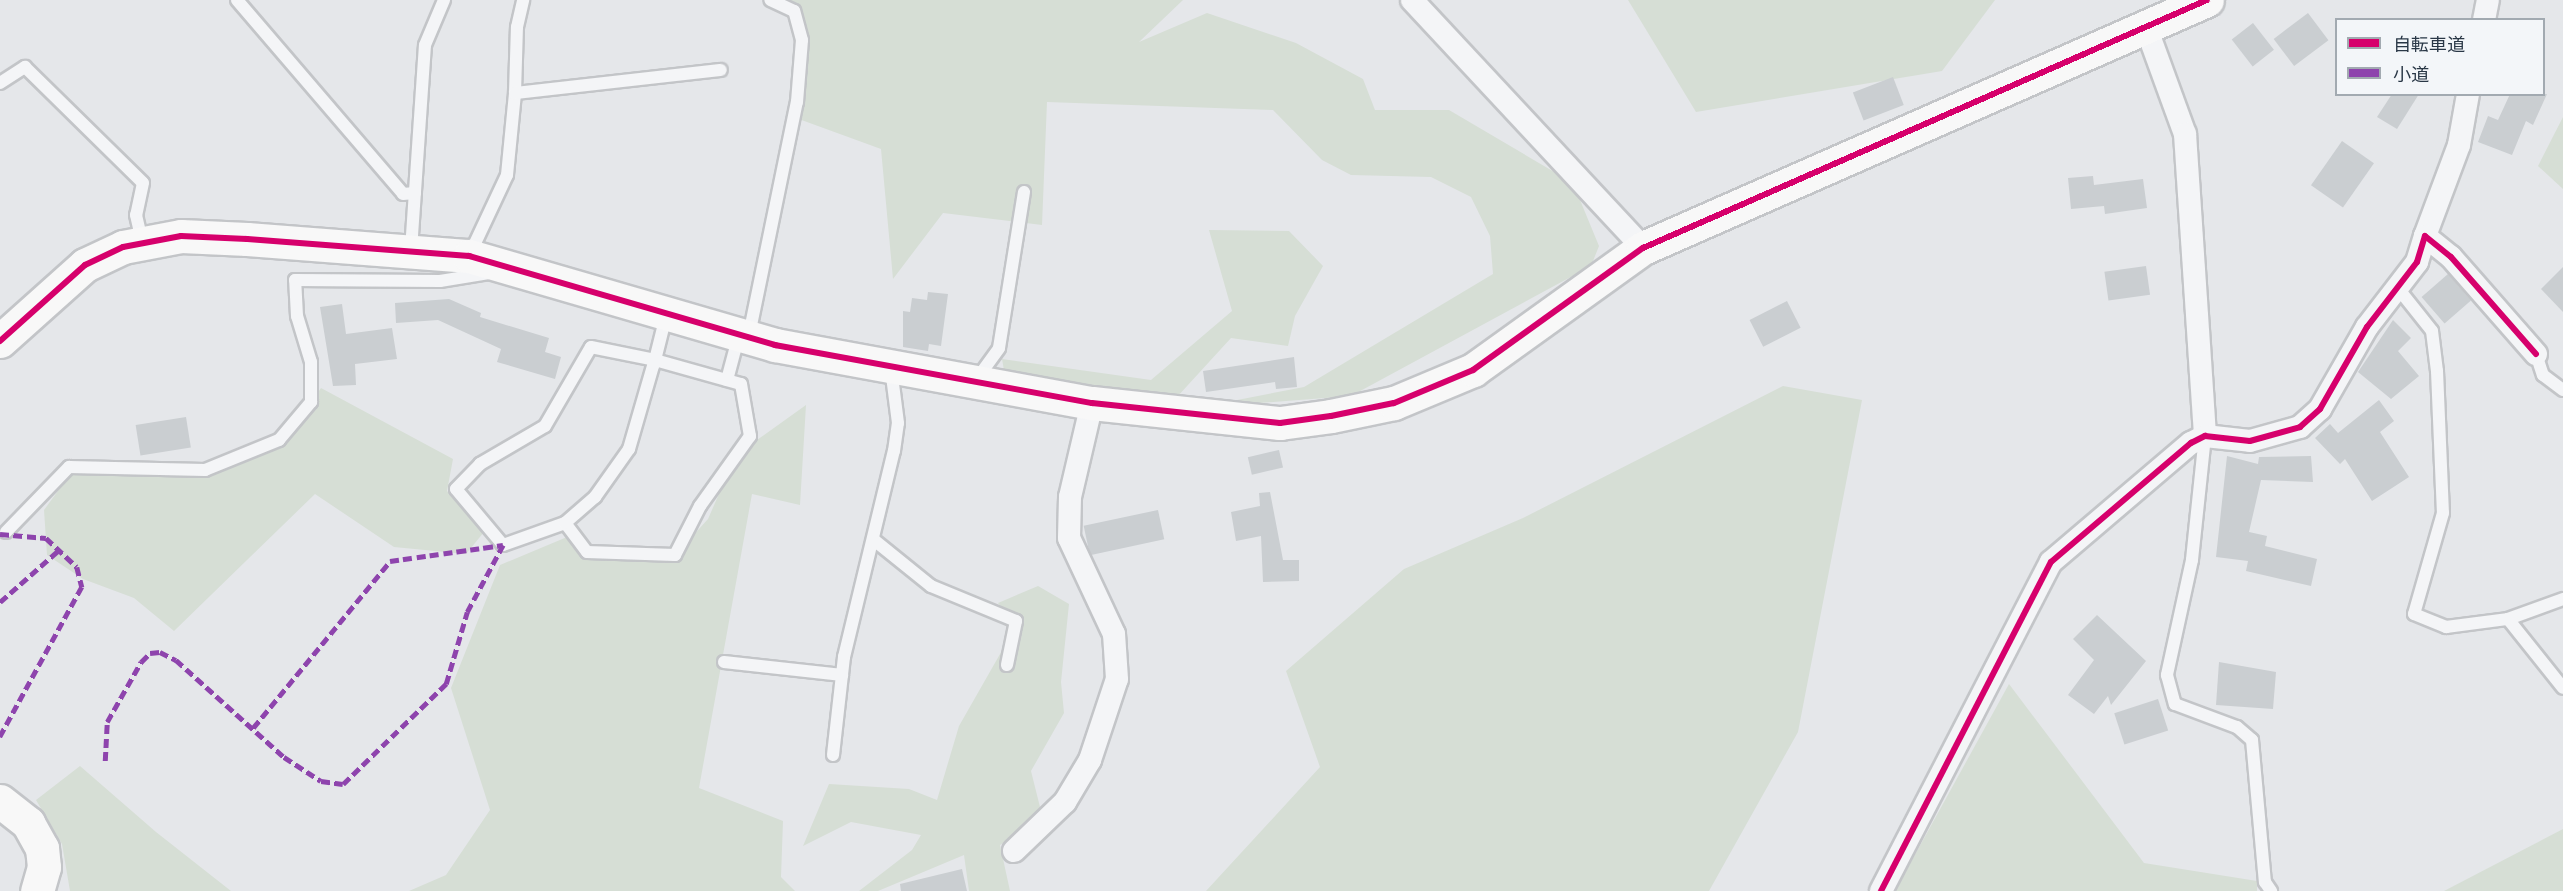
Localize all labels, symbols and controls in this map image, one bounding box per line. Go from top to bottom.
legend [2335,18,2545,96]
text: 自転車道 [2393,33,2465,56]
text: 小道 [2393,63,2429,86]

